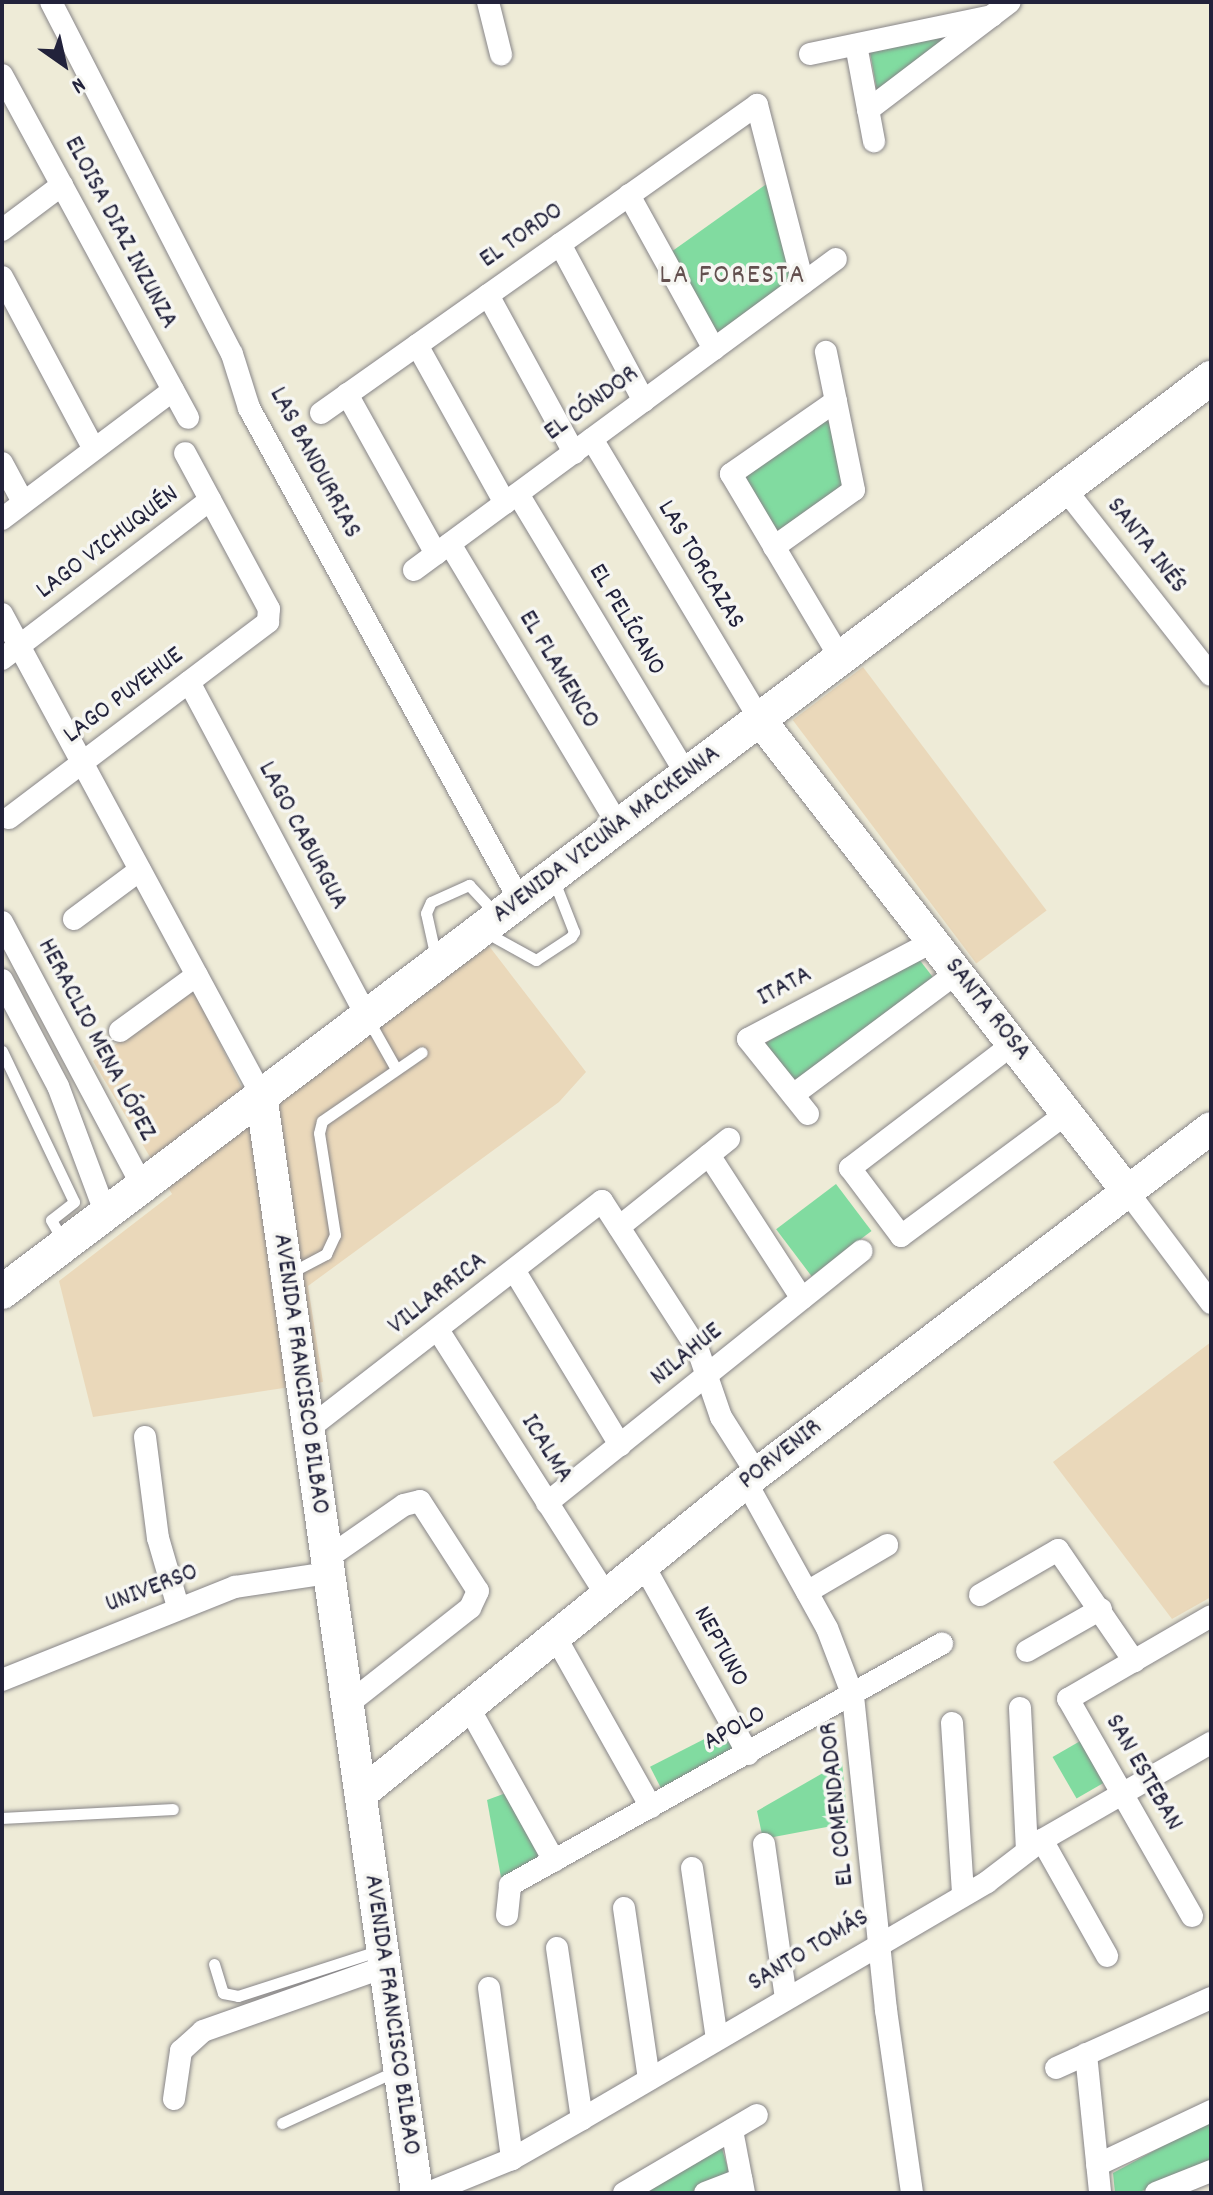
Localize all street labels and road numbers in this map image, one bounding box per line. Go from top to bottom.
street label: ELOISA DIAZ INZUNZA [56,131,184,335]
street label: EL TORDO [474,196,570,276]
street label: EL CÓNDOR [539,359,645,449]
street label: LAS BANDURRIAS [261,382,367,544]
street label: LAGO VICHUQUÉN [31,479,185,607]
street label: SANTA INÉS [1099,492,1193,600]
street label: LAS TORCAZAS [649,495,751,635]
street label: EL PELÍCANO [581,559,671,681]
street label: EL FLAMENCO [511,605,605,735]
street label: LAGO PUYEHUE [58,641,190,751]
street label: AVENIDA VICUÑA MACKENNA [487,739,727,931]
street label: LAGO CABURGUA [250,757,354,915]
street label: HERACLIO MENA LÓPEZ [30,934,162,1146]
street label: SANTA ROSA [937,952,1037,1068]
street label: ITATA [752,960,818,1014]
street label: AVENIDA FRANCISCO BILBAO [265,1232,335,1516]
street label: VILLARRICA [383,1246,493,1342]
street label: NILAHUE [645,1317,729,1393]
street label: ICALMA [513,1409,579,1489]
street label: PORVENIR [733,1413,829,1497]
street label: UNIVERSO [101,1557,203,1621]
street label: NEPTUNO [685,1601,755,1693]
street label: APOLO [698,1699,772,1759]
street label: SAN ESTEBAN [1097,1709,1189,1837]
street label: EL COMENDADOR [814,1720,862,1888]
street label: AVENIDA FRANCISCO BILBAO [356,1873,426,2157]
street label: SANTO TOMÁS [743,1903,875,1999]

